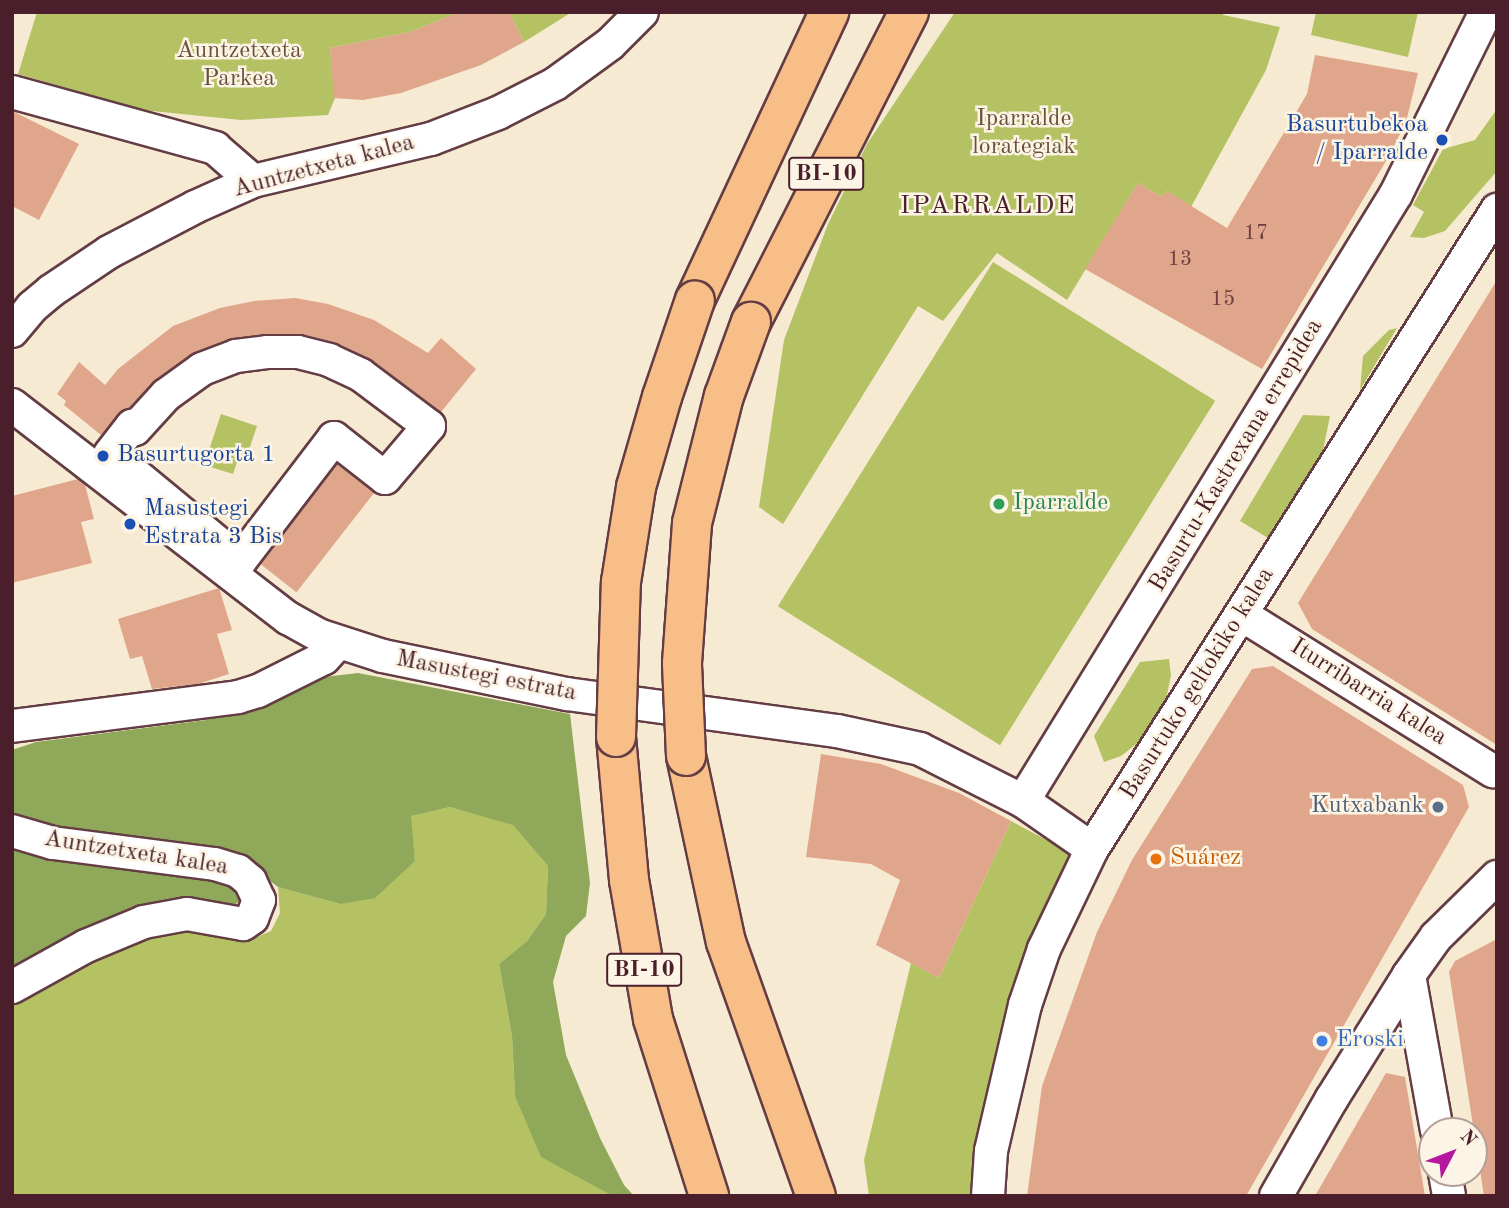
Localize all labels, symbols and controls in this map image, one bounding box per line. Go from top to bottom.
park label: Auntzetxeta Parkea [176,38,302,94]
park label: Iparralde lorategiak [972,106,1076,162]
place label: Basurtubekoa / Iparralde [1286,112,1428,168]
street label: Auntzetxeta kalea [230,129,418,205]
marker: Basurtubekoa / Iparralde [1434,132,1450,148]
road number: BI-10 [788,154,864,194]
district label: IPARRALDE [901,191,1075,223]
house number: 17 [1244,221,1268,247]
house number: 13 [1168,247,1192,273]
house number: 15 [1211,287,1235,313]
street label: Basurtu-Kastrexana errepidea [1144,314,1330,598]
place label: Basurtugorta 1 [117,442,275,470]
marker: Basurtugorta 1 [95,448,111,464]
place label: Iparralde [1013,490,1108,518]
place label: Masustegi Estrata 3 Bis [144,496,282,552]
marker: Iparralde [991,496,1007,512]
marker: Masustegi Estrata 3 Bis [122,516,138,532]
street label: Basurtuko geltokiko kalea [1115,563,1281,805]
street label: Iturribarria kalea [1284,633,1452,753]
street label: Masustegi estrata [393,645,579,709]
place label: Kutxabank [1311,793,1424,821]
marker: Kutxabank [1430,799,1446,815]
street label: Auntzetxeta kalea [42,825,230,883]
place label: Suárez [1170,845,1241,873]
marker: Suárez [1148,851,1164,867]
road number: BI-10 [606,951,682,990]
place label: Eroski [1336,1027,1404,1055]
marker: Eroski [1314,1033,1330,1049]
north arrow [1418,1117,1488,1187]
text: N [1456,1127,1479,1151]

